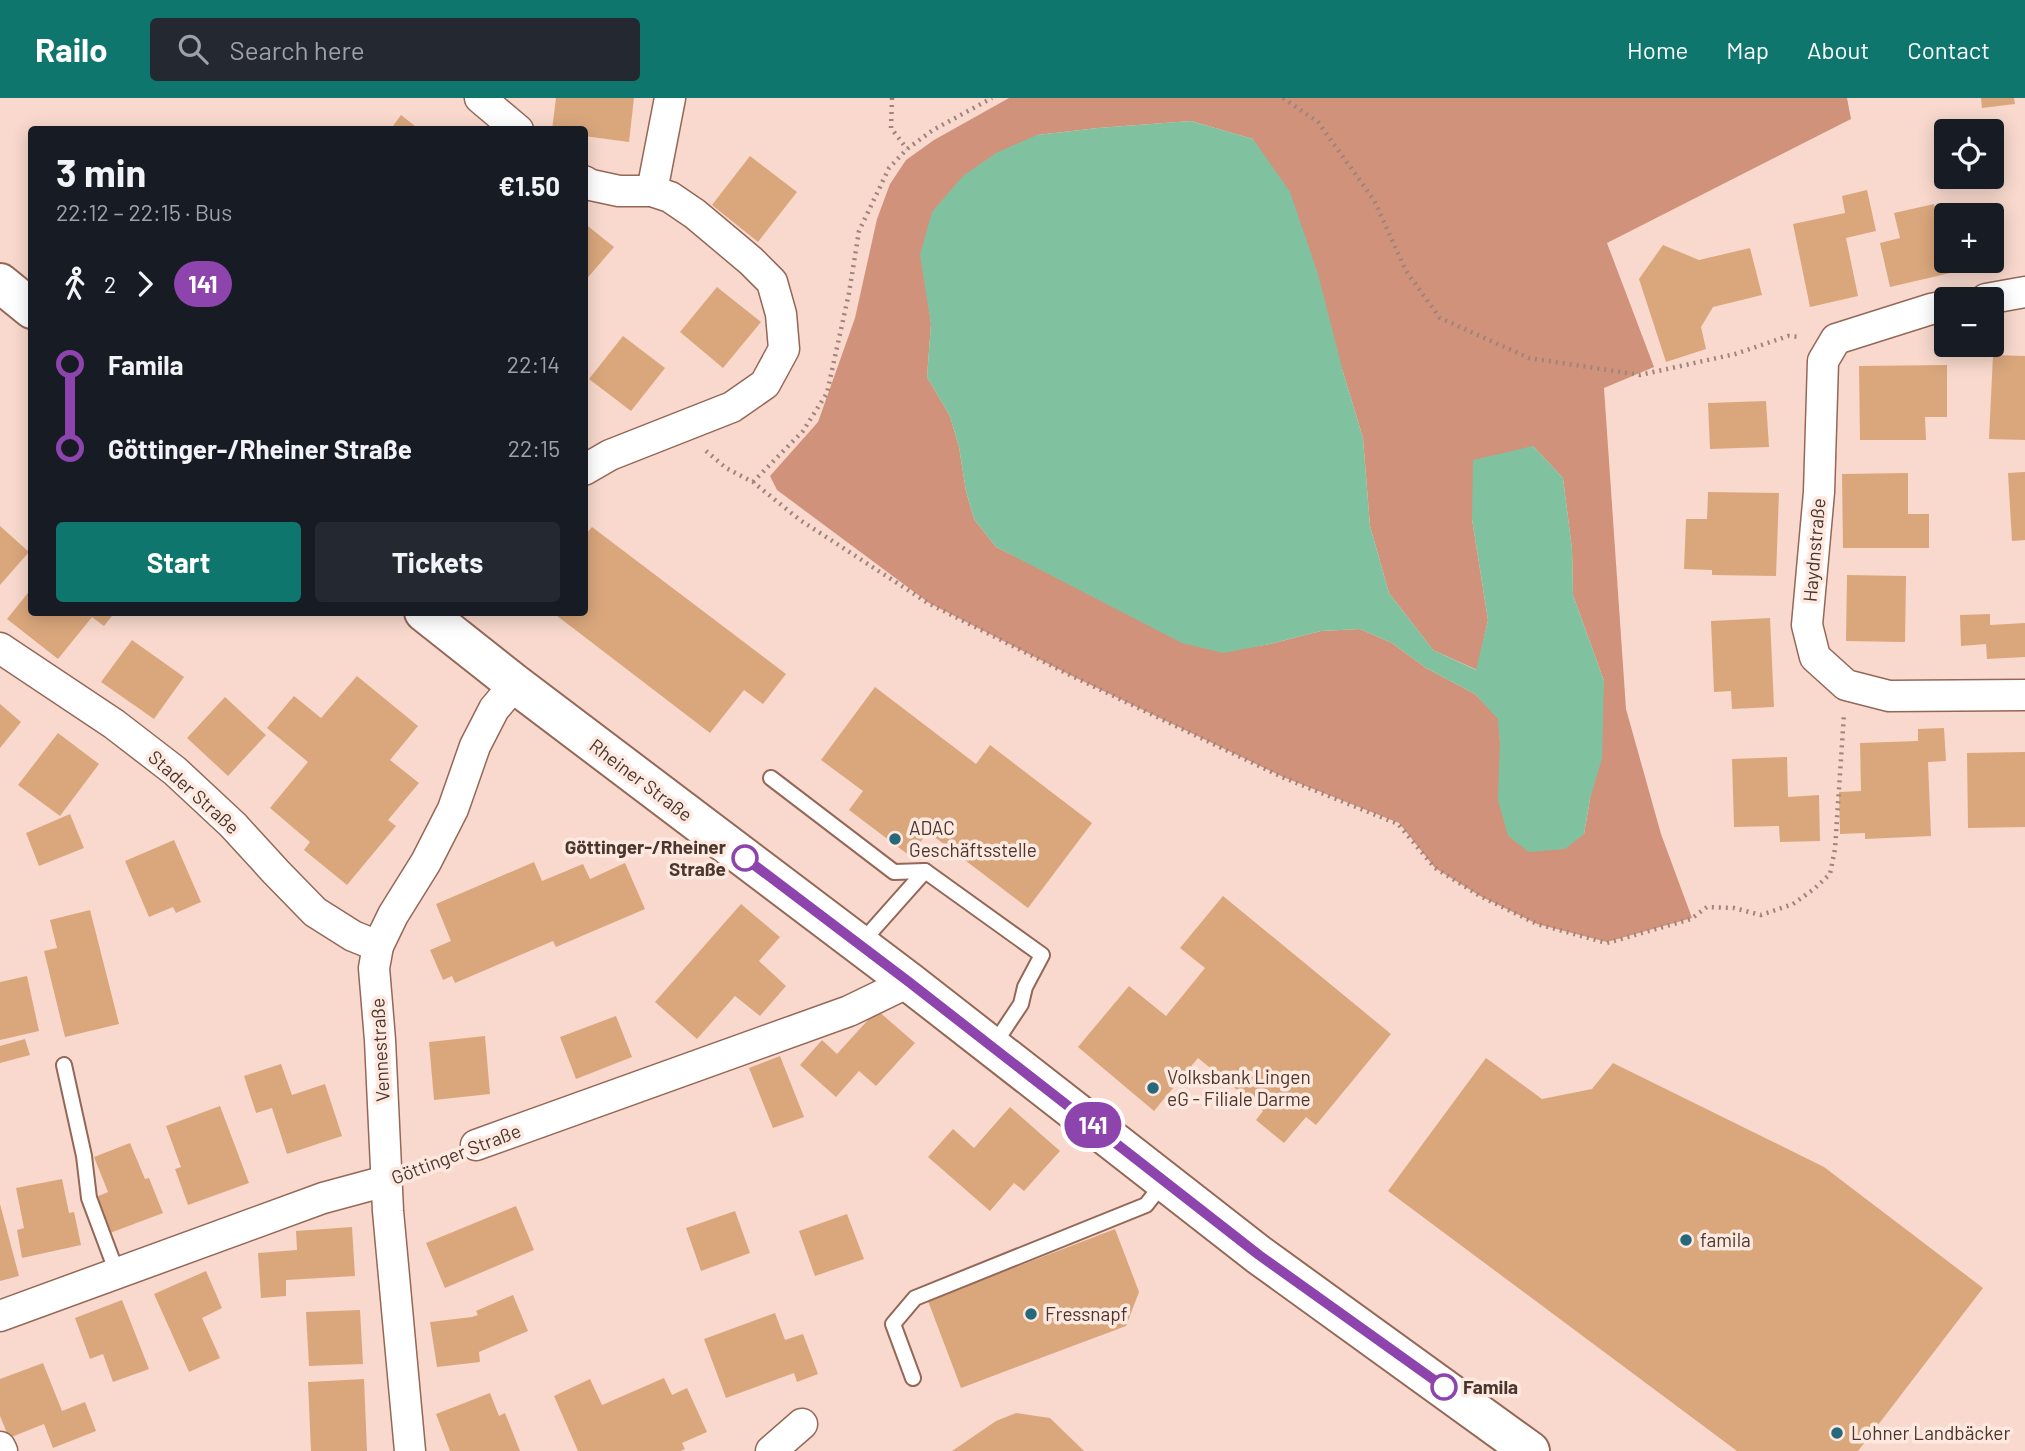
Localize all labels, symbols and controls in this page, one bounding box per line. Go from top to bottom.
search box [150,18,640,81]
text: Railo [35,29,108,69]
icon: search [174,30,212,68]
text: Search here [230,34,365,65]
text: Home [1627,35,1688,64]
text: Map [1726,35,1769,64]
text: About [1807,35,1869,64]
text: Contact [1907,35,1990,64]
map controls [1934,119,2004,357]
button: locate [1934,119,2004,189]
text: 3 min [56,149,146,195]
text: €1.50 [498,170,560,201]
text: 22:12 – 22:15 · Bus [56,198,232,226]
button: + [1934,203,2004,273]
icon: walk [56,265,94,303]
icon: forward [126,265,164,303]
text: 141 [188,269,218,298]
text: 2 [104,270,116,298]
button: − [1934,287,2004,357]
text: Famila [108,349,183,380]
text: 22:14 [507,350,560,378]
text: Göttinger-/Rheiner Straße [108,433,412,464]
text: 22:15 [508,434,560,462]
street label: Haydnstraße [1797,497,1830,603]
button: Start [56,522,301,602]
button: Tickets [315,522,560,602]
street label: Rheiner Straße [585,733,697,826]
street label: Stader Straße [144,745,244,838]
place label: ADAC Geschäftsstelle [909,816,1037,861]
marker: ADAC Geschäftsstelle [887,831,903,847]
place label: Göttinger-/Rheiner Straße [565,835,727,880]
marker: Göttinger-/Rheiner Straße [732,845,758,871]
street label: Vennestraße [365,997,394,1103]
place label: Volksbank Lingen eG - Filiale Darme [1167,1065,1311,1110]
marker: Volksbank Lingen eG - Filiale Darme [1145,1080,1161,1096]
line badge: 141 [1053,1102,1133,1148]
text: 141 [1078,1110,1108,1139]
street label: Göttinger Straße [388,1118,524,1189]
place label: famila [1700,1228,1751,1251]
marker: famila [1678,1232,1694,1248]
place label: Fressnapf [1045,1302,1128,1325]
marker: Fressnapf [1023,1306,1039,1322]
marker: Famila [1431,1374,1457,1400]
place label: Famila [1463,1375,1518,1398]
place label: Lohner Landbäcker [1851,1421,2010,1444]
marker: Lohner Landbäcker [1829,1425,1845,1441]

